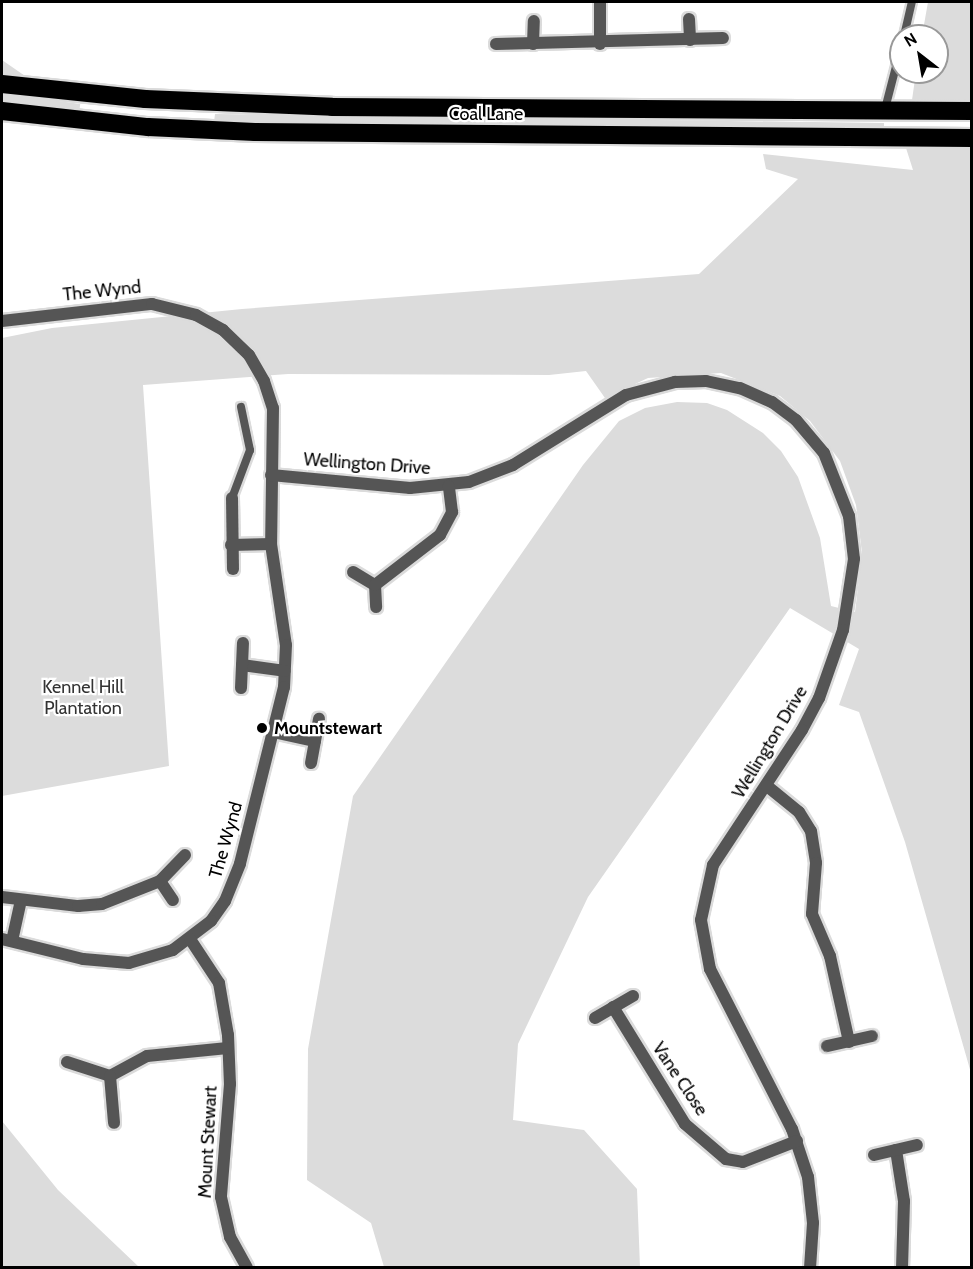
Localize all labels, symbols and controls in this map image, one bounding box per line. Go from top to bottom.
north arrow [889,24,949,84]
text: N [901,29,920,51]
street label: Coal Lane [449,103,523,125]
street label: The Wynd [62,276,142,306]
street label: Wellington Drive [303,449,431,479]
park label: Kennel Hill Plantation [42,677,124,720]
street label: Wellington Drive [728,682,812,802]
place label: Mountstewart [274,717,382,739]
marker: Mountstewart [255,721,269,735]
street label: The Wynd [205,799,247,881]
street label: Vane Close [648,1038,712,1120]
street label: Mount Stewart [194,1085,222,1199]

